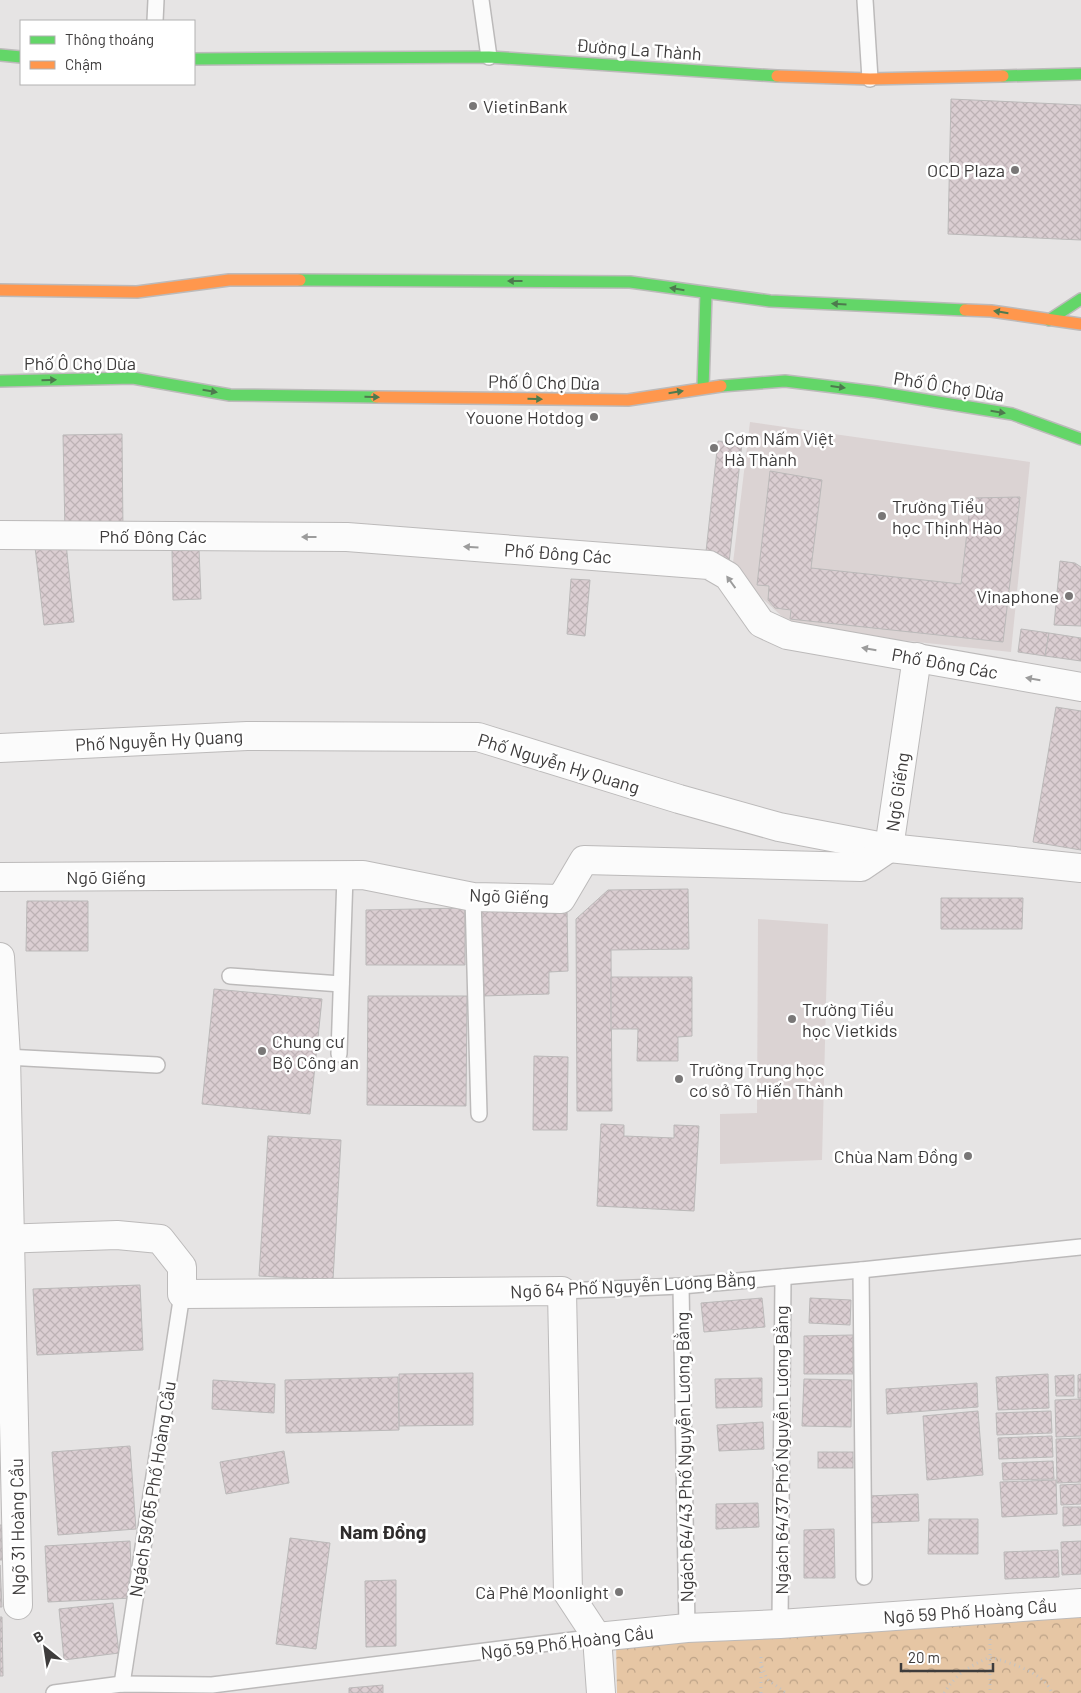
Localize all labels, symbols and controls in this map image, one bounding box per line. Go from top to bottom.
legend [20,20,195,85]
text: Thông thoáng [65,30,154,48]
street label: Đường La Thành [575,34,703,64]
text: Chậm [65,55,102,73]
place label: VietinBank [483,95,568,117]
marker: VietinBank [467,100,479,112]
place label: OCD Plaza [927,159,1005,181]
marker: OCD Plaza [1009,164,1021,176]
one-way arrow [507,277,523,285]
one-way arrow [669,285,685,293]
one-way arrow [831,300,847,308]
one-way arrow [993,308,1009,316]
street label: Phố Ô Chợ Dừa [24,352,136,374]
street label: Phố Ô Chợ Dừa [892,366,1006,406]
street label: Phố Ô Chợ Dừa [488,370,600,394]
one-way arrow [41,376,57,384]
one-way arrow [830,383,846,391]
one-way arrow [202,388,218,396]
one-way arrow [669,388,685,396]
one-way arrow [364,393,380,401]
one-way arrow [527,395,543,403]
place label: Youone Hotdog [466,406,584,428]
one-way arrow [991,408,1007,416]
marker: Youone Hotdog [588,411,600,423]
place label: Cơm Nấm Việt Hà Thành [724,427,834,470]
marker: Cơm Nấm Việt Hà Thành [708,442,720,454]
place label: Trường Tiểu học Thịnh Hào [892,495,1002,538]
marker: Trường Tiểu học Thịnh Hào [876,510,888,522]
street label: Phố Đông Các [99,525,207,547]
one-way arrow [300,533,316,541]
street label: Phố Đông Các [504,538,612,568]
one-way arrow [463,542,479,550]
one-way arrow [726,575,736,589]
place label: Vinaphone [976,585,1059,607]
marker: Vinaphone [1063,590,1075,602]
street label: Phố Đông Các [890,643,1000,683]
one-way arrow [861,645,877,653]
one-way arrow [1025,674,1041,682]
street label: Phố Nguyễn Hy Quang [75,725,243,755]
street label: Phố Nguyễn Hy Quang [475,728,643,798]
street label: Ngõ Giếng [881,751,913,833]
street label: Ngõ Giếng [66,866,146,888]
street label: Ngõ Giếng [469,884,549,908]
place label: Trường Tiểu học Vietkids [802,998,898,1041]
marker: Trường Tiểu học Vietkids [786,1013,798,1025]
place label: Chung cư Bộ Công an [272,1030,359,1073]
marker: Chung cư Bộ Công an [256,1045,268,1057]
place label: Trường Trung học cơ sở Tô Hiến Thành [689,1058,843,1101]
marker: Trường Trung học cơ sở Tô Hiến Thành [673,1073,685,1085]
place label: Chùa Nam Đồng [834,1145,958,1167]
marker: Chùa Nam Đồng [962,1150,974,1162]
street label: Ngõ 64 Phố Nguyễn Lương Bằng [510,1268,756,1302]
street label: Ngách 64/37 Phố Nguyễn Lương Bằng [770,1305,792,1595]
street label: Ngách 64/43 Phố Nguyễn Lương Bằng [670,1311,698,1603]
street label: Ngách 59/65 Phố Hoàng Cầu [124,1379,180,1599]
street label: Ngõ 31 Hoàng Cầu [5,1458,29,1596]
district label: Nam Đồng [340,1520,426,1543]
place label: Cà Phê Moonlight [475,1581,609,1603]
marker: Cà Phê Moonlight [613,1586,625,1598]
street label: Ngõ 59 Phố Hoàng Cầu [882,1594,1058,1628]
street label: Ngõ 59 Phố Hoàng Cầu [479,1620,655,1664]
north arrow [20,1623,70,1673]
text: B [30,1627,46,1646]
scale bar [901,1640,994,1672]
text: 20 m [908,1648,940,1666]

